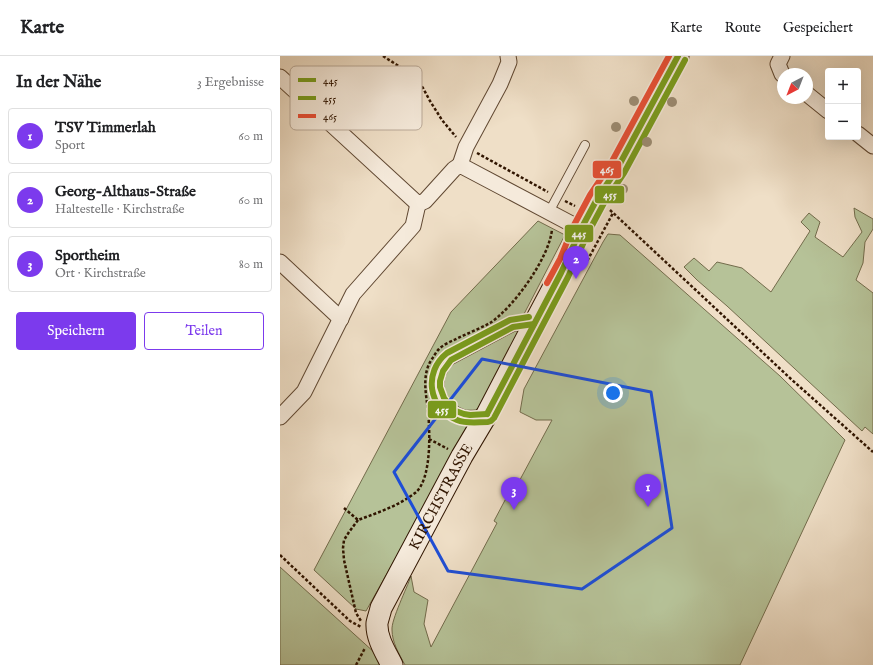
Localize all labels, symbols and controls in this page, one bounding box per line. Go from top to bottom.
text: Karte [20,16,64,40]
text: Karte [670,19,702,37]
text: Route [724,19,761,37]
text: Gespeichert [783,19,853,37]
legend [290,66,422,130]
north arrow [777,68,813,104]
map controls [825,68,861,140]
button: + [825,68,861,104]
text: In der Nähe [16,72,101,93]
text: 3 Ergebnisse [197,74,264,91]
text: 445 [323,74,338,88]
text: 455 [323,92,336,106]
button: − [825,104,861,140]
text: 465 [323,110,337,124]
text: TSV Timmerlah [55,118,156,137]
text: 1 [28,128,32,145]
text: 60 m [238,128,263,145]
text: Sport [55,137,85,154]
line badge: 465 [592,160,622,179]
text: 465 [599,163,614,177]
text: Georg-Althaus-Straße [55,182,196,201]
line badge: 455 [594,185,625,204]
text: 455 [602,188,617,202]
text: 2 [27,192,33,209]
text: 60 m [238,192,263,209]
text: Haltestelle · Kirchstraße [55,201,185,218]
line badge: 445 [564,224,594,243]
text: 445 [571,227,586,241]
text: Sportheim [55,246,120,265]
pin: 2 [563,246,589,279]
text: 3 [28,256,32,273]
text: 80 m [239,256,263,273]
text: Ort · Kirchstraße [55,265,146,282]
button: Speichern [16,312,136,350]
button: Teilen [144,312,264,350]
your location [603,383,623,403]
line badge: 455 [427,400,457,419]
text: 455 [434,403,449,417]
street label: KIRCHSTRASSE [405,440,477,553]
pin: 1 [635,474,661,507]
pin: 3 [501,477,527,510]

